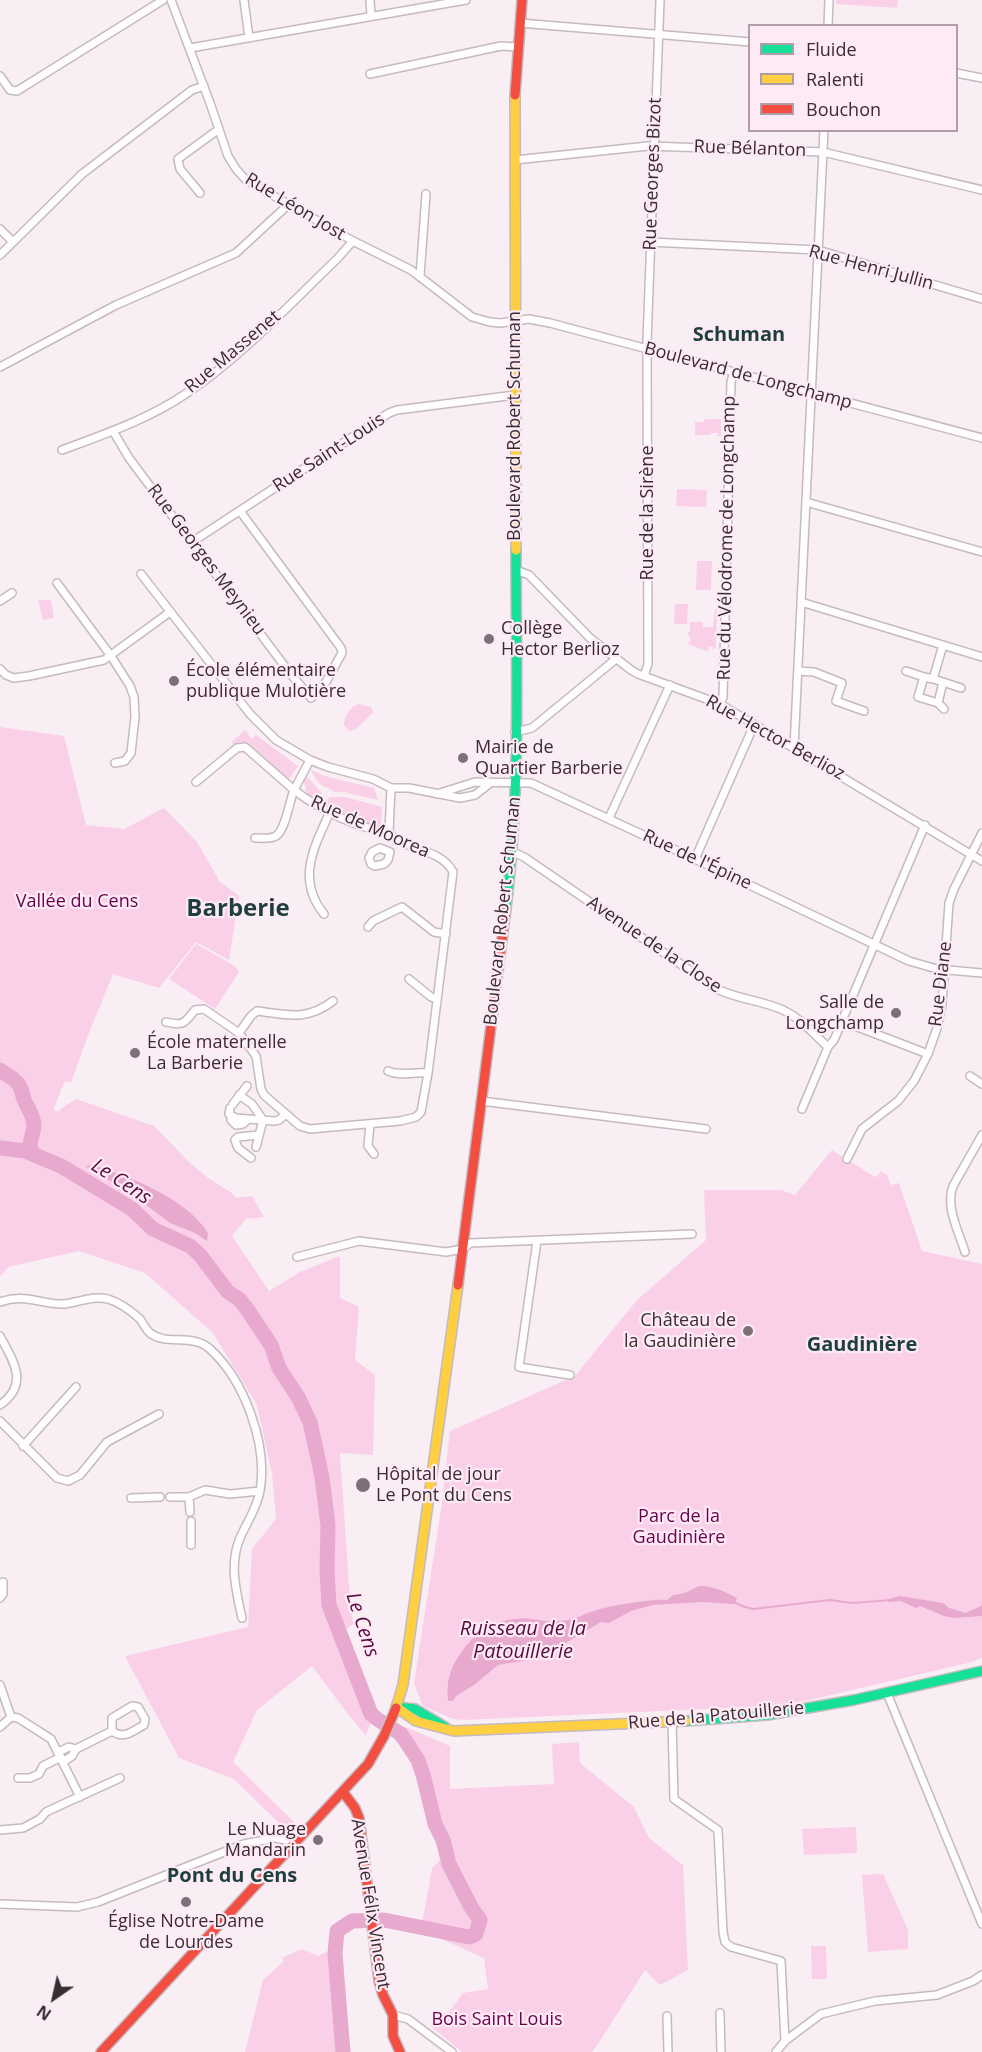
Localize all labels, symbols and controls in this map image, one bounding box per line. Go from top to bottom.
legend [748,24,958,132]
text: Fluide [806,37,857,61]
text: Ralenti [806,67,864,91]
street label: Rue Georges Bizot [640,97,666,251]
text: Bouchon [806,97,881,121]
street label: Rue Bélanton [693,136,807,162]
street label: Rue Léon Jost [241,168,349,246]
street label: Rue Henri Jullin [806,241,936,295]
street label: Rue Massenet [181,306,285,398]
street label: Boulevard Robert Schuman [504,311,526,541]
district label: Schuman [693,323,785,347]
street label: Boulevard de Longchamp [642,338,854,414]
street label: Rue du Vélodrome de Longchamp [714,395,740,681]
street label: Rue Saint-Louis [269,409,389,497]
street label: Rue de la Sirène [637,446,659,580]
street label: Rue Georges Meynieu [142,480,270,640]
place label: Collège Hector Berlioz [501,618,620,660]
marker: Collège Hector Berlioz [482,632,496,646]
place label: École élémentaire publique Mulotière [186,660,346,702]
marker: École élémentaire publique Mulotière [167,674,181,688]
street label: Rue Hector Berlioz [702,691,848,785]
place label: Mairie de Quartier Barberie [475,737,623,780]
marker: Mairie de Quartier Barberie [456,751,470,765]
street label: Rue de Moorea [307,791,433,863]
street label: Boulevard Robert Schuman [480,796,526,1026]
street label: Rue de l'Épine [639,825,755,895]
park label: Vallée du Cens [16,891,138,913]
street label: Avenue de la Close [583,892,725,998]
district label: Barberie [186,895,290,923]
street label: Rue Diane [925,940,957,1028]
place label: Salle de Longchamp [786,992,884,1034]
marker: Salle de Longchamp [889,1006,903,1020]
place label: École maternelle La Barberie [147,1032,287,1074]
marker: École maternelle La Barberie [128,1046,142,1060]
water label: Le Cens [87,1154,155,1210]
place label: Château de la Gaudinière [624,1310,736,1352]
marker: Château de la Gaudinière [741,1324,755,1338]
district label: Gaudinière [807,1333,917,1357]
place label: Hôpital de jour Le Pont du Cens [376,1464,512,1506]
marker: Hôpital de jour Le Pont du Cens [354,1476,372,1494]
park label: Parc de la Gaudinière [633,1506,725,1549]
water label: Le Cens [340,1590,384,1660]
water label: Ruisseau de la Patouillerie [460,1617,586,1664]
street label: Rue de la Patouillerie [627,1698,805,1734]
street label: Avenue Félix Vincent [346,1817,394,1991]
place label: Le Nuage Mandarin [225,1819,306,1862]
marker: Le Nuage Mandarin [311,1833,325,1847]
district label: Pont du Cens [167,1864,297,1888]
marker: Église Notre-Dame de Lourdes [179,1895,193,1909]
place label: Église Notre-Dame de Lourdes [108,1911,264,1954]
north arrow [24,1968,84,2028]
text: N [32,2000,55,2026]
park label: Bois Saint Louis [431,2009,563,2031]

